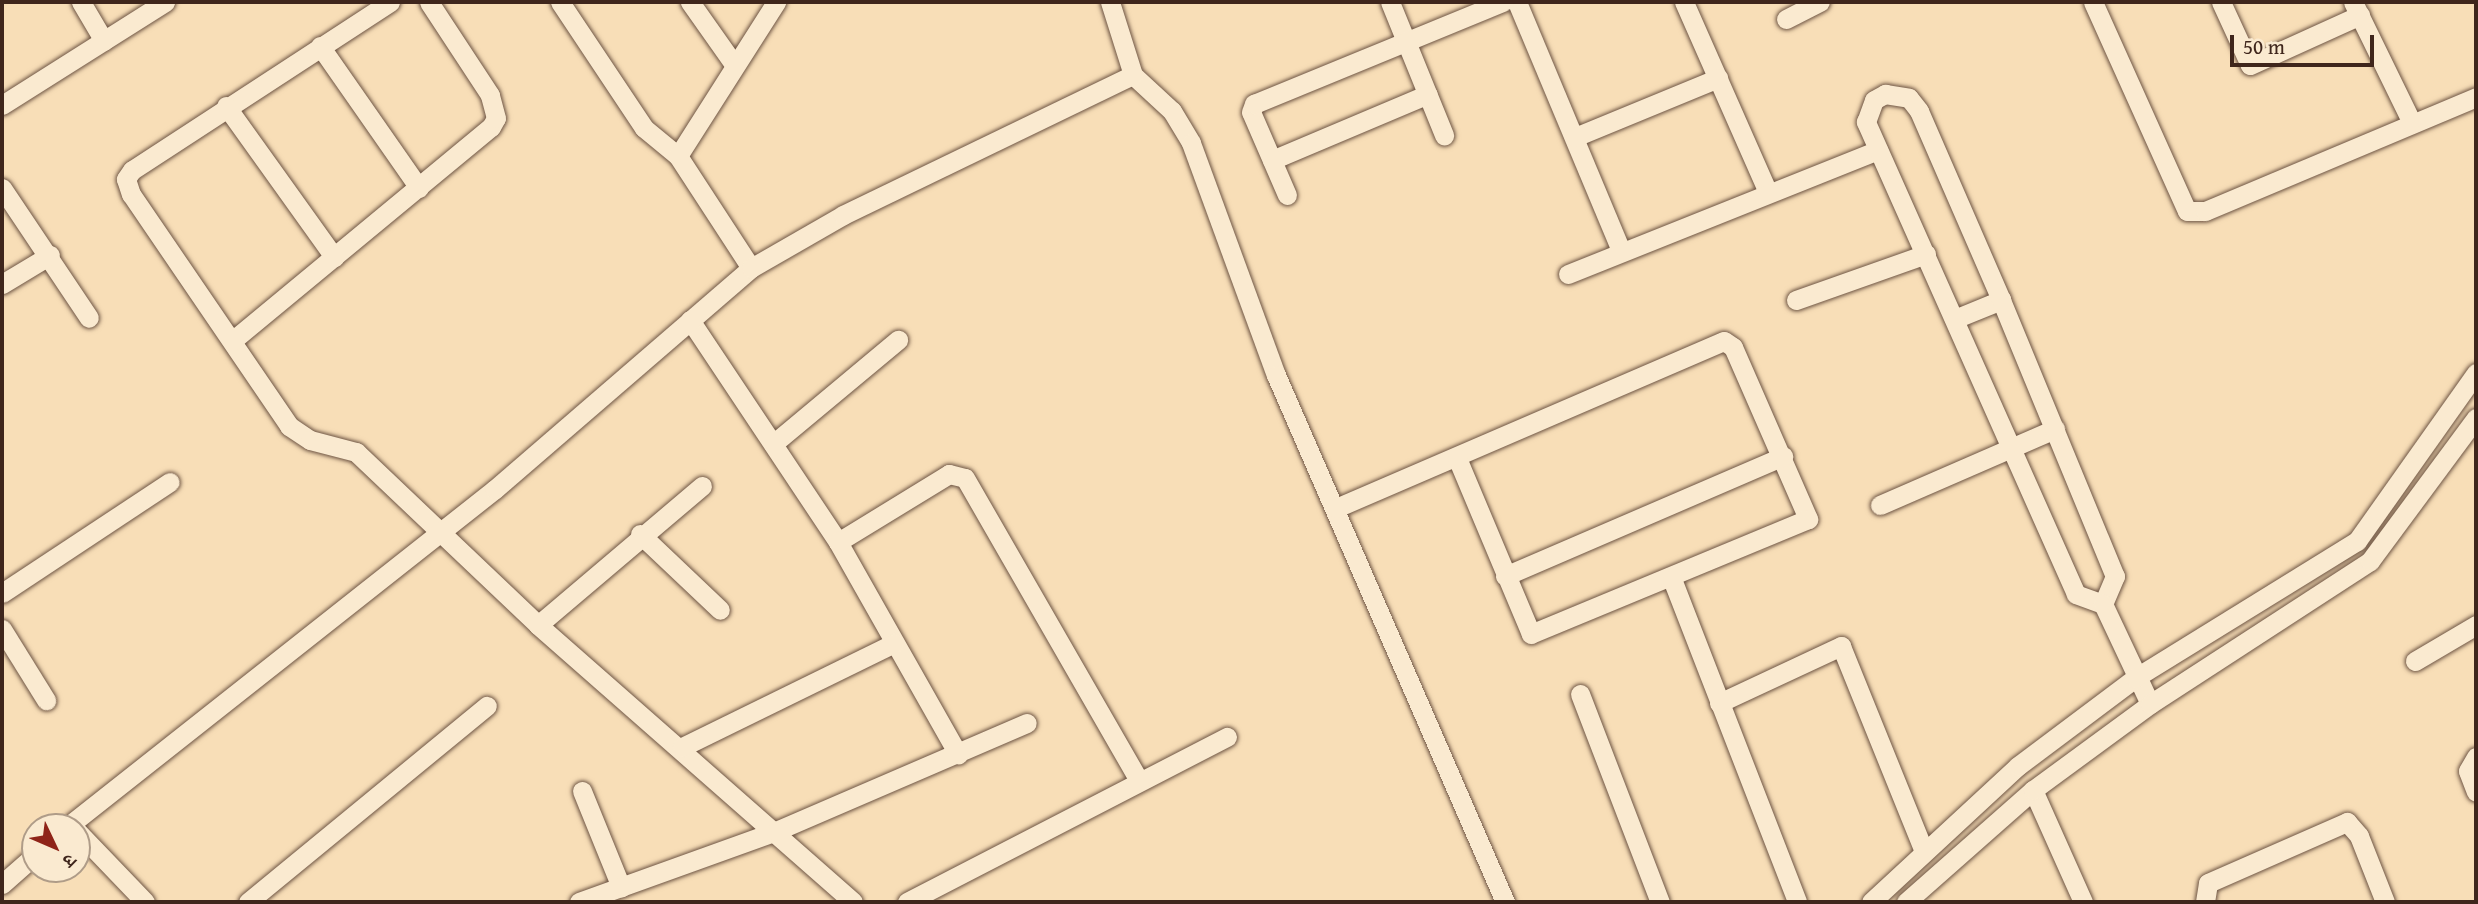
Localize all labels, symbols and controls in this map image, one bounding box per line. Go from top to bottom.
scale bar [2233,21,2376,65]
text: 50 m [2243,31,2285,62]
north arrow [21,813,91,883]
text: उ [56,848,83,874]

